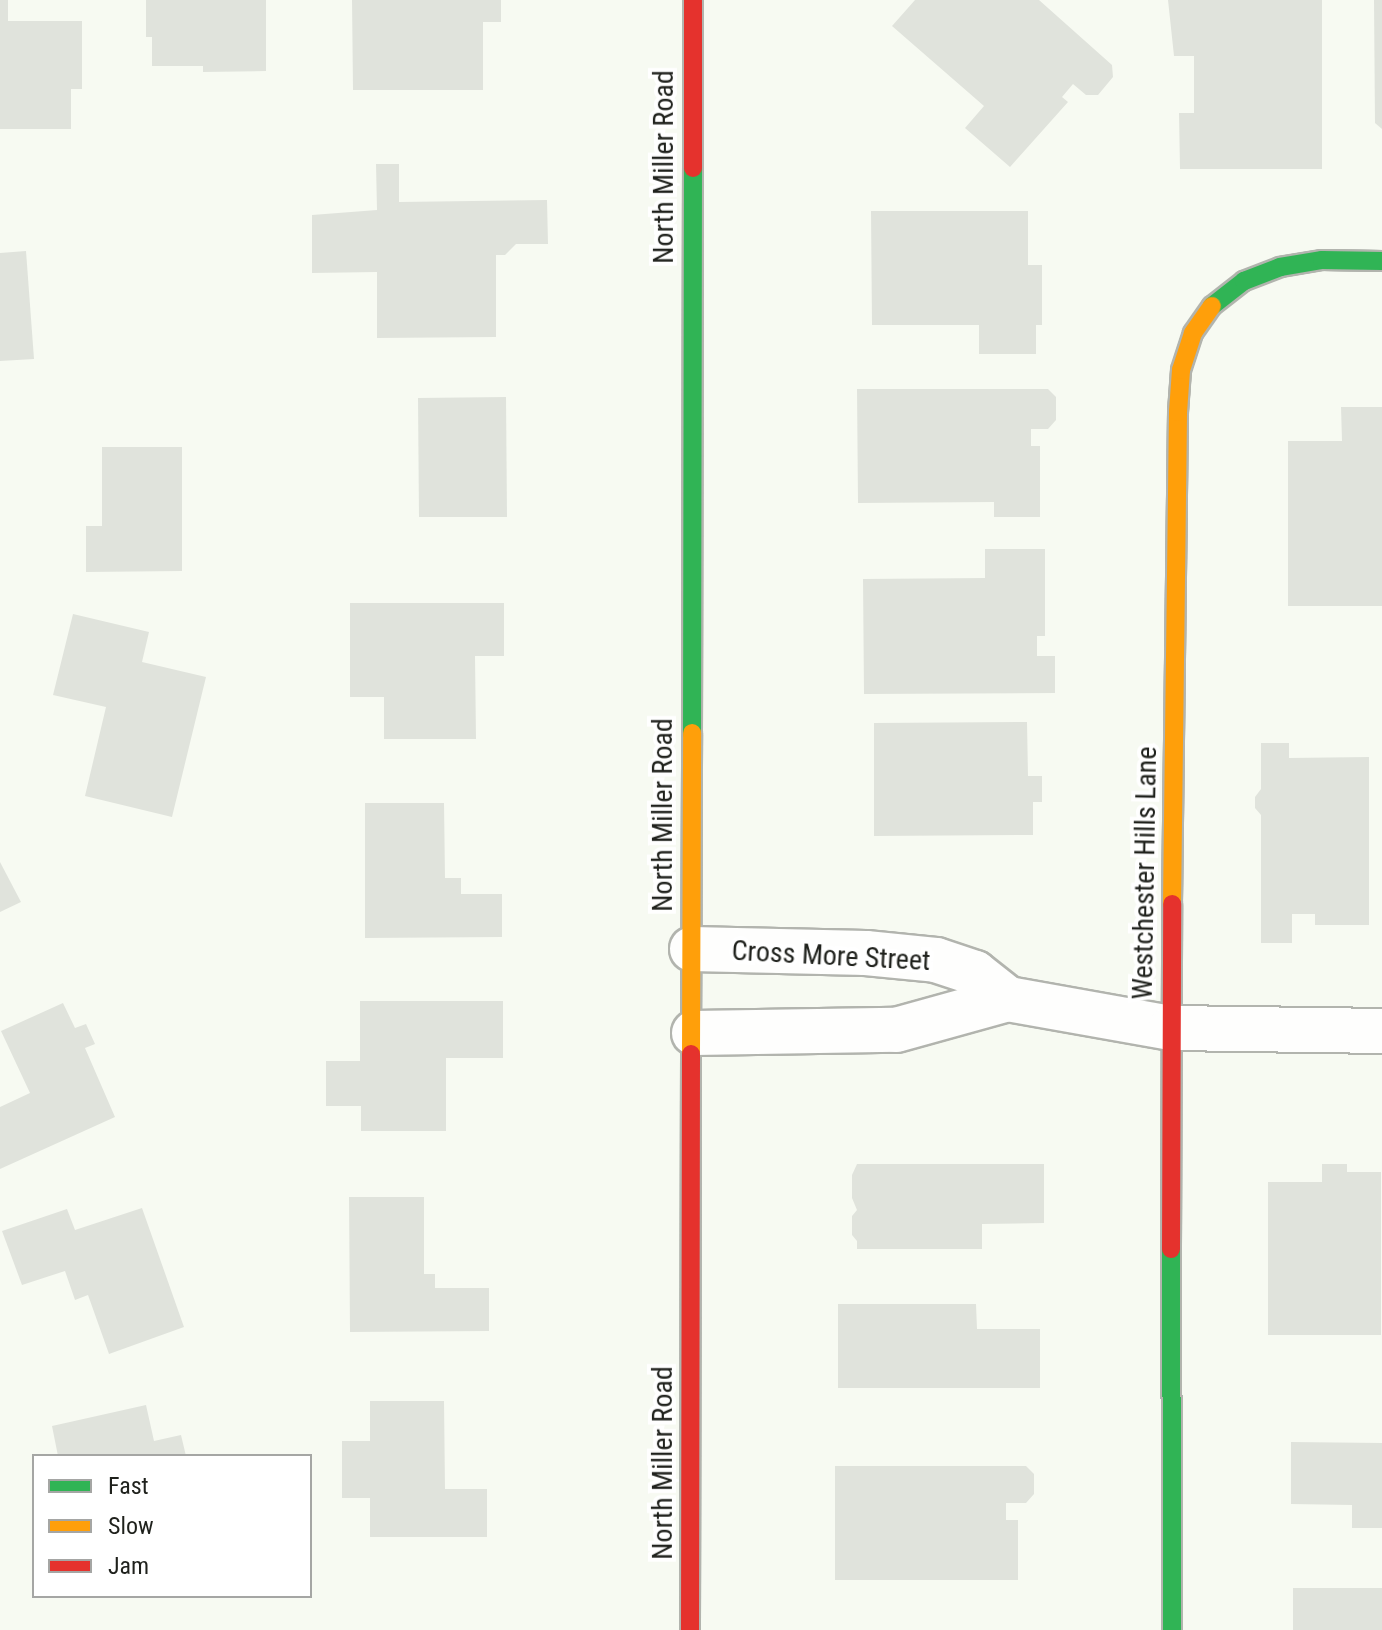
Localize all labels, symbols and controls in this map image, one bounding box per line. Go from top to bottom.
street label: North Miller Road [647,70,681,264]
street label: North Miller Road [646,718,680,912]
street label: Westchester Hills Lane [1126,746,1164,1000]
street label: Cross More Street [731,934,931,978]
street label: North Miller Road [646,1366,680,1560]
legend [32,1454,312,1598]
text: Fast [108,1472,149,1500]
text: Slow [108,1512,154,1540]
text: Jam [108,1552,149,1580]

